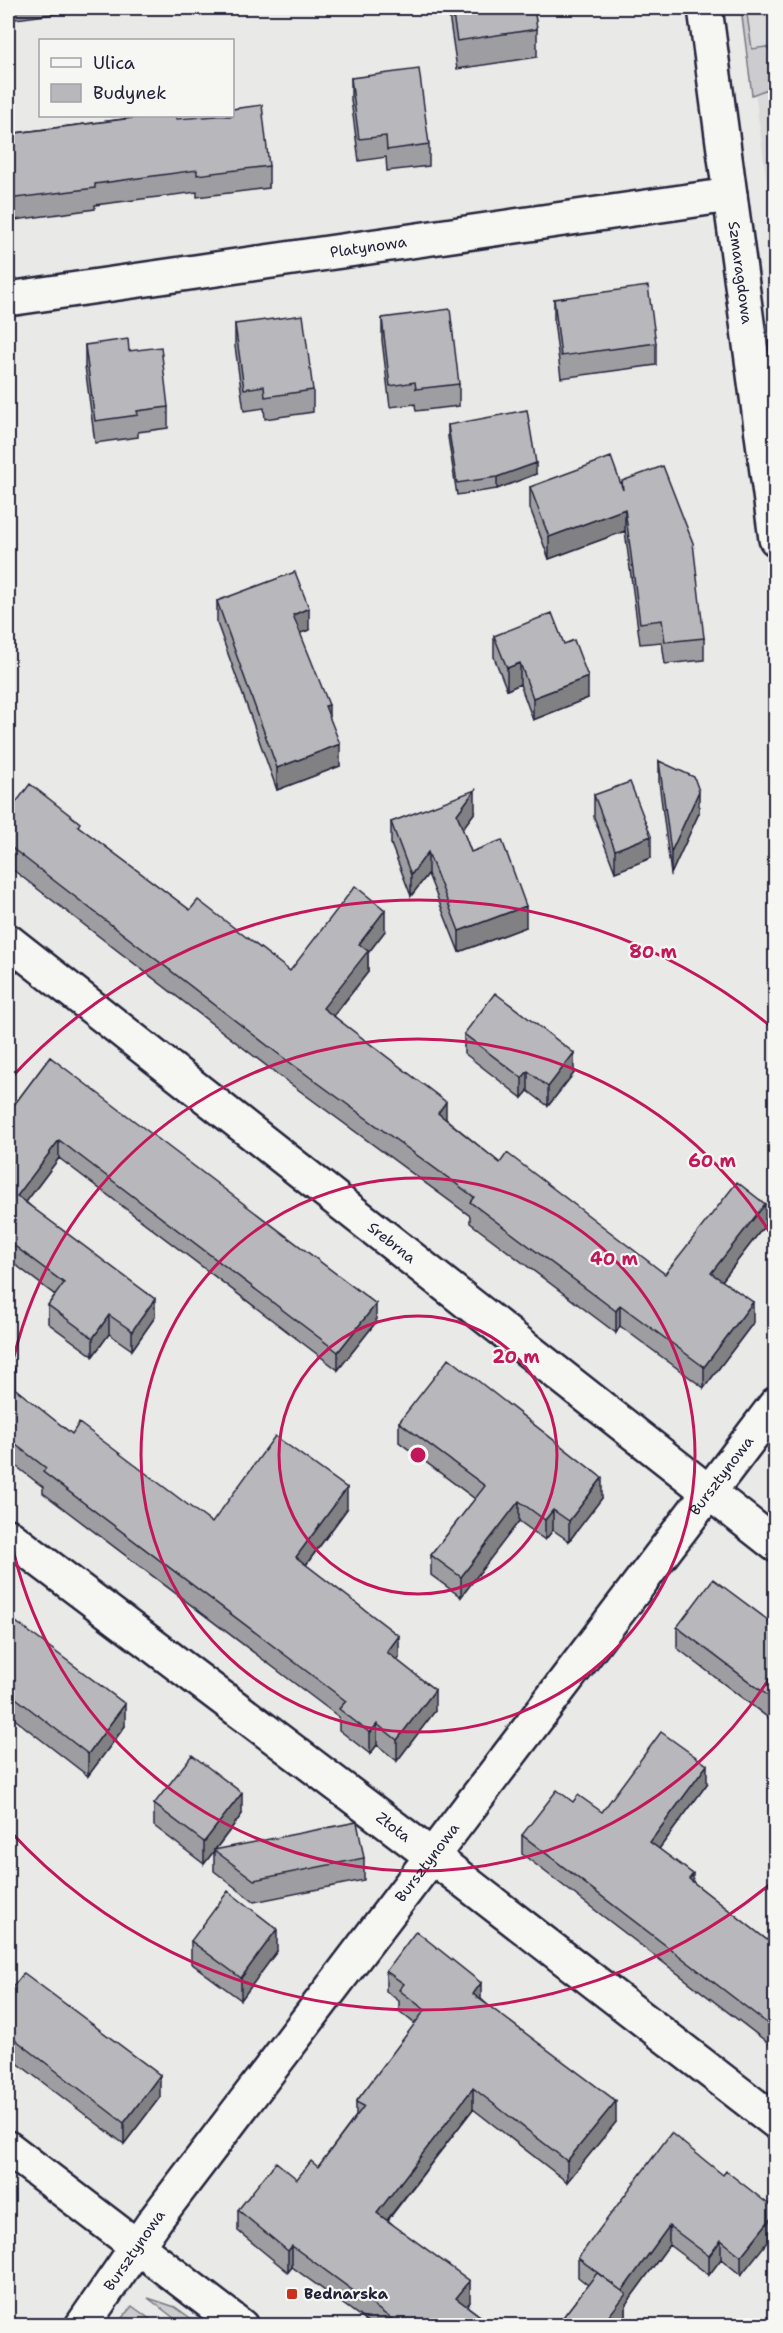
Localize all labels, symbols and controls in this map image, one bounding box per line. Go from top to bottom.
legend [39,39,234,117]
text: Ulica [93,51,135,75]
text: Budynek [93,81,167,105]
street label: Szmaragdowa [724,220,757,326]
street label: Platynowa [329,232,409,263]
text: 80 m [629,940,677,964]
text: 60 m [688,1149,736,1173]
street label: Srebrna [363,1217,420,1268]
text: 40 m [590,1247,638,1271]
text: 20 m [492,1345,540,1369]
street label: Bursztynowa [685,1432,758,1519]
centre of rings [408,1445,428,1465]
street label: Złota [372,1807,415,1847]
street label: Bursztynowa [391,1818,464,1906]
street label: Bursztynowa [99,2205,170,2295]
place label: Bednarska [304,2284,389,2304]
marker: Bednarska [285,2287,299,2301]

